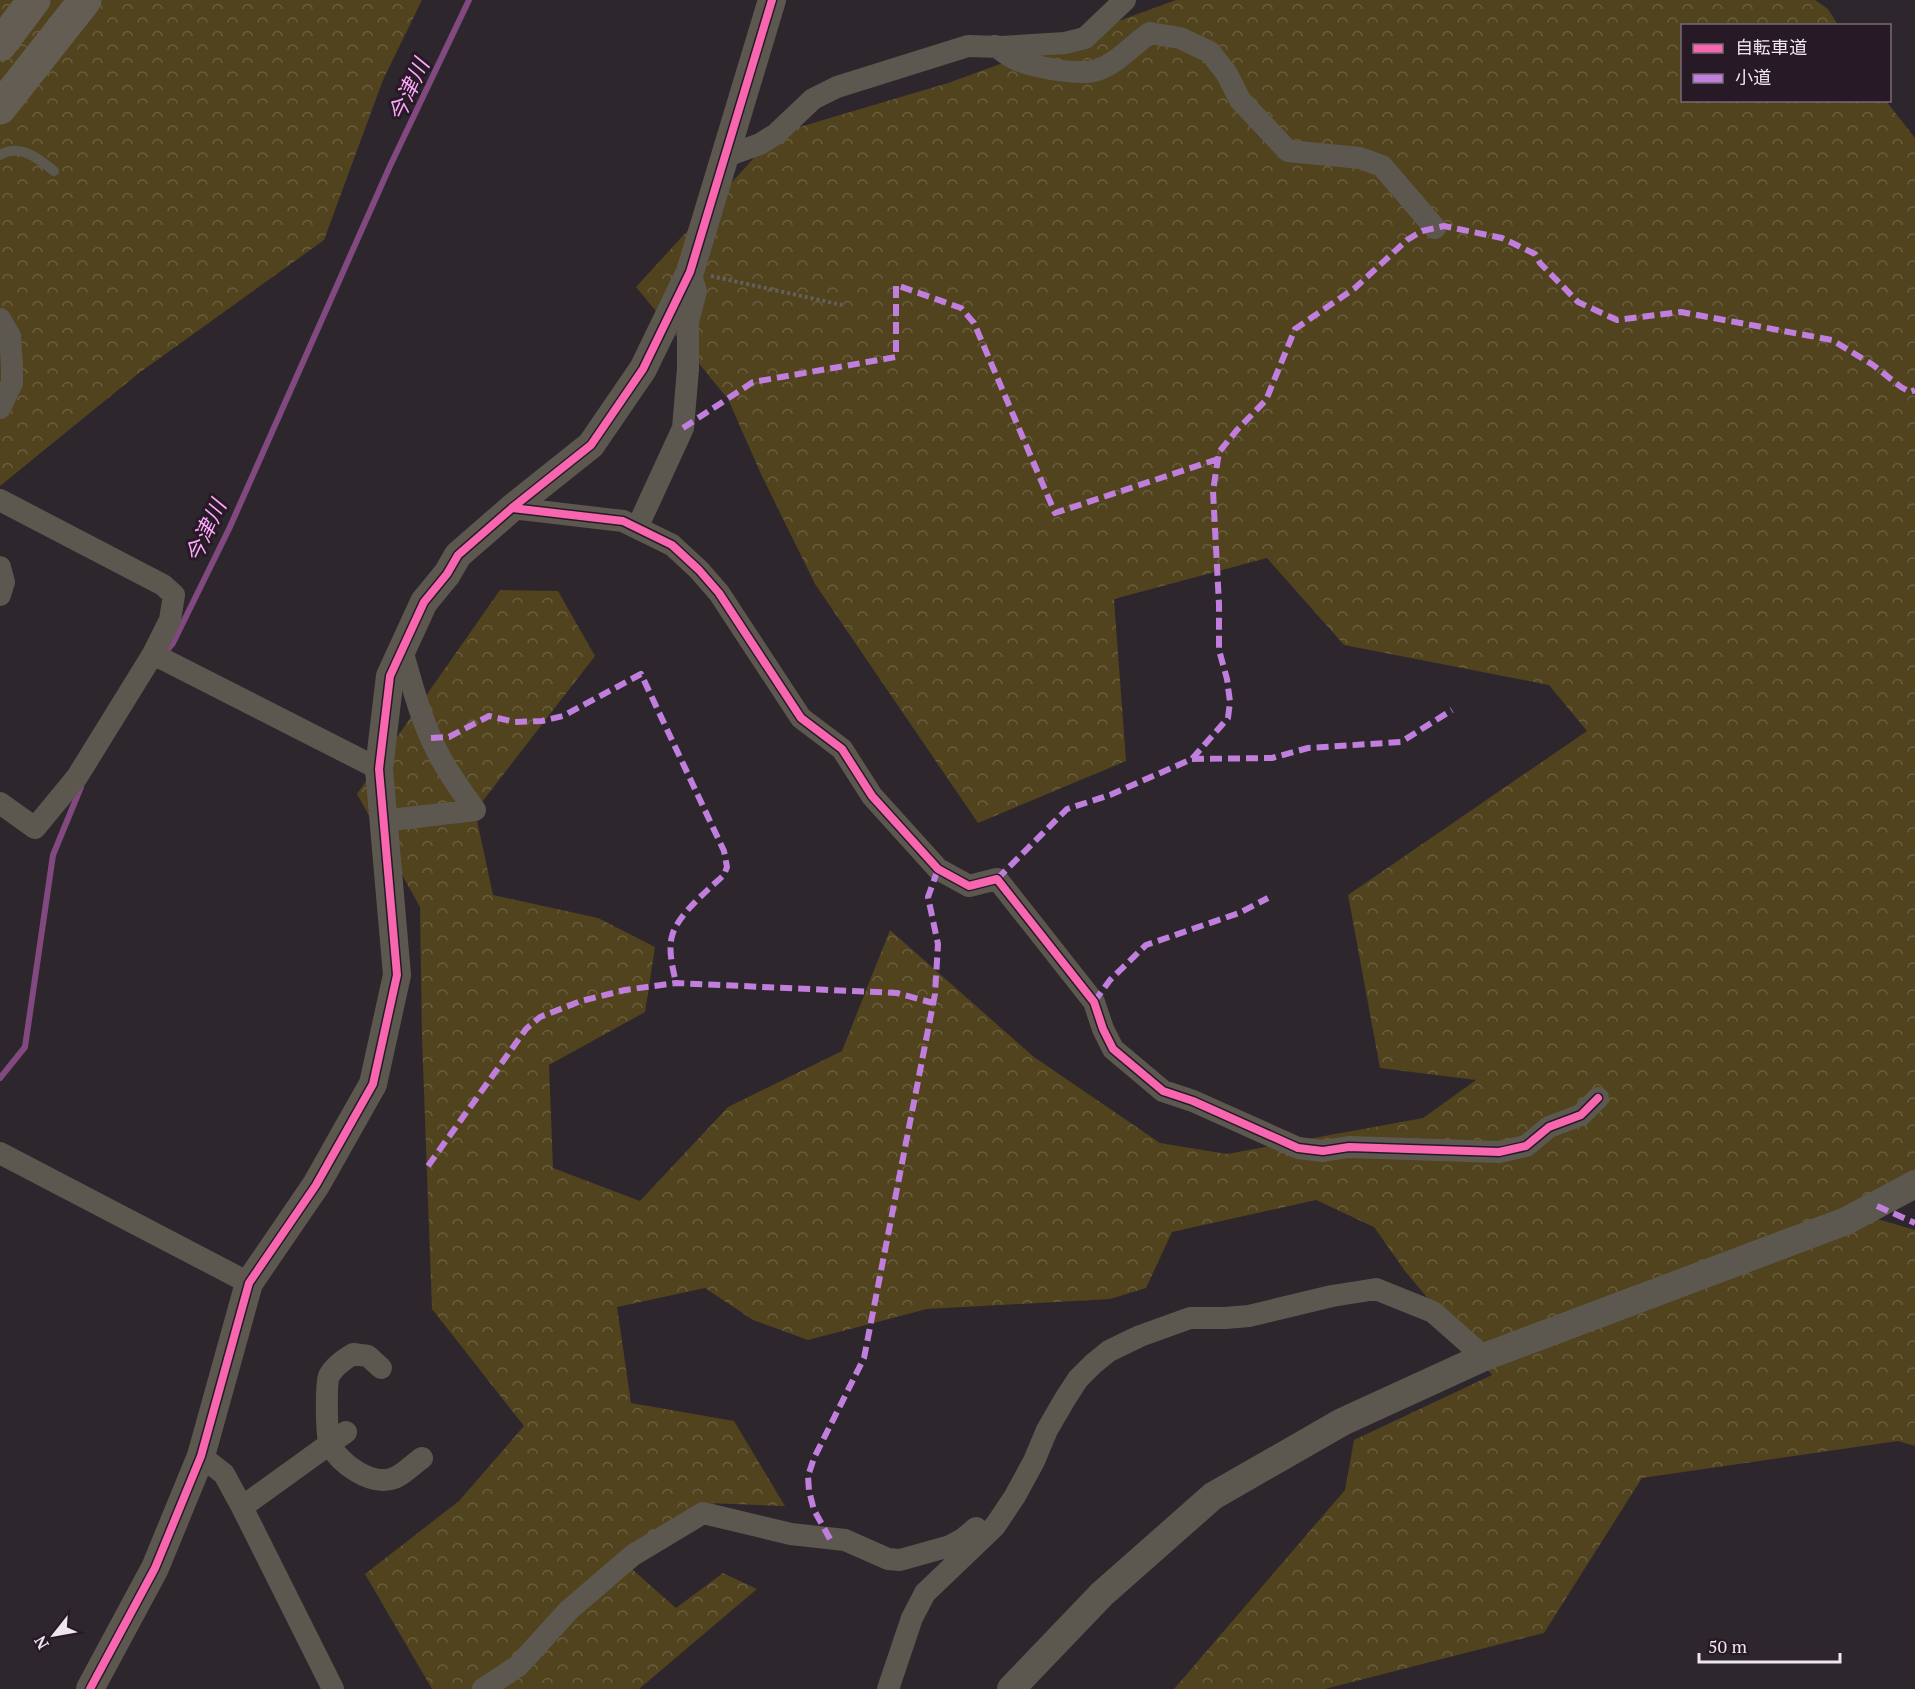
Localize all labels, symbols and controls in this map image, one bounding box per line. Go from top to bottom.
legend [1681,24,1891,102]
text: 自転車道 [1735,35,1807,59]
water label: 今津川 [381,52,436,126]
text: 小道 [1735,65,1771,89]
water label: 今津川 [178,493,233,567]
north arrow [24,1605,84,1665]
scale bar [1699,1626,1840,1664]
text: N [29,1632,54,1654]
text: 50 m [1708,1634,1748,1658]

